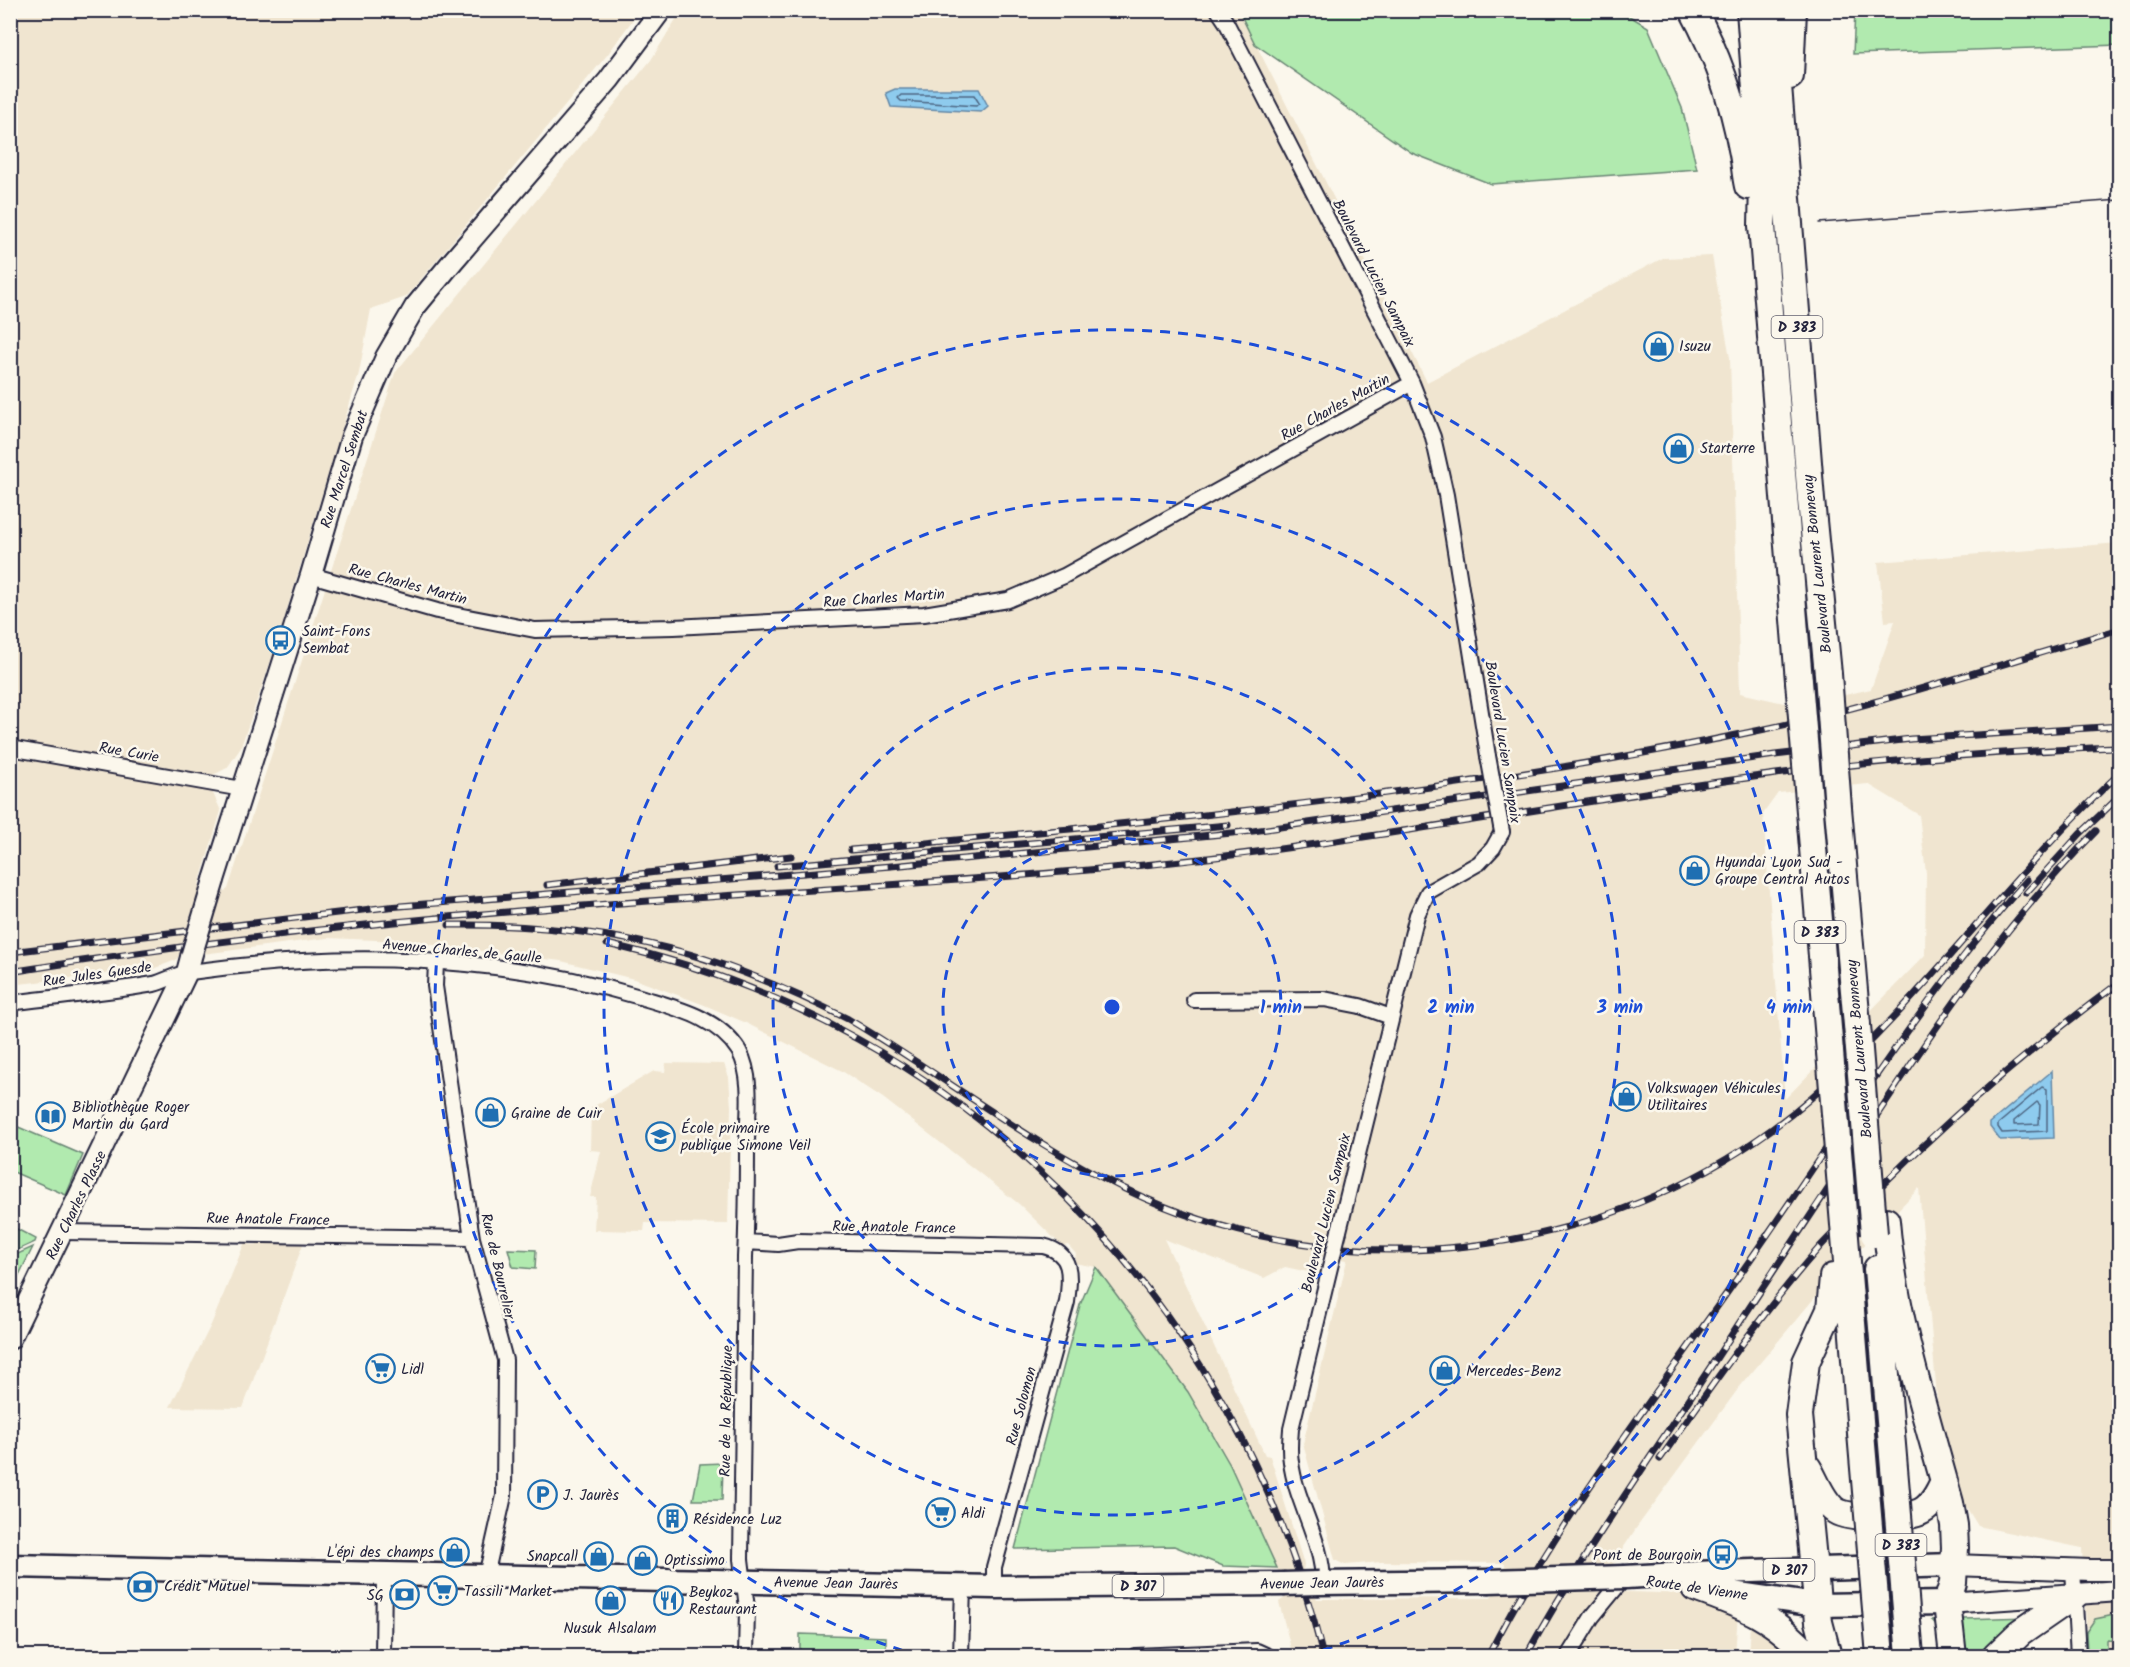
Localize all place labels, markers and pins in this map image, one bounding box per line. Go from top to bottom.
shop icon: Isuzu [1642,330,1674,362]
place label: Isuzu [1679,335,1711,359]
shop icon: Starterre [1663,432,1695,464]
place label: Starterre [1700,437,1755,461]
place label: Saint-Fons Sembat [302,620,371,661]
bus stop icon: Saint-Fons Sembat [265,624,297,656]
place label: Hyundai Lyon Sud - Groupe Central Autos [1715,851,1850,892]
shop icon: Hyundai Lyon Sud - Groupe Central Autos [1678,855,1710,887]
centre of rings [1102,997,1122,1017]
place label: Volkswagen Véhicules Utilitaires [1647,1077,1781,1118]
shop icon: Volkswagen Véhicules Utilitaires [1610,1081,1642,1113]
place label: Bibliothèque Roger Martin du Gard [72,1096,190,1137]
shop icon: Graine de Cuir [474,1097,506,1129]
library icon: Bibliothèque Roger Martin du Gard [35,1100,67,1132]
place label: Graine de Cuir [511,1102,603,1126]
place label: École primaire publique Simone Veil [680,1117,811,1158]
school or university icon: École primaire publique Simone Veil [644,1121,676,1153]
supermarket icon: Lidl [364,1353,396,1385]
shop icon: Mercedes-Benz [1429,1355,1461,1387]
place label: Lidl [401,1358,424,1382]
place label: Mercedes-Benz [1466,1360,1562,1384]
parking icon: J. Jaurès [526,1479,558,1511]
place label: J. Jaurès [563,1484,619,1508]
supermarket icon: Aldi [924,1497,956,1529]
place label: Aldi [961,1502,986,1526]
building icon: Résidence Luz [656,1503,688,1535]
place label: Résidence Luz [693,1508,782,1532]
shop icon: L'épi des champs [439,1536,471,1568]
bus stop icon: Pont de Bourgoin [1707,1539,1739,1571]
shop icon: Snapcall [583,1540,615,1572]
place label: L'épi des champs [326,1541,435,1565]
shop icon: Optissimo [627,1544,659,1576]
place label: Pont de Bourgoin [1593,1544,1702,1568]
place label: Snapcall [527,1545,578,1569]
place label: Optissimo [664,1549,725,1573]
bank icon: Crédit Mutuel [127,1570,159,1602]
place label: Crédit Mutuel [164,1575,250,1599]
supermarket icon: Tassili Market [427,1575,459,1607]
bank icon: SG [389,1579,421,1611]
place label: Tassili Market [464,1580,552,1604]
place label: Beykoz Restaurant [689,1581,757,1622]
place label: SG [367,1584,384,1608]
shop icon: Nusuk Alsalam [594,1585,626,1617]
restaurant icon: Beykoz Restaurant [652,1585,684,1617]
place label: Nusuk Alsalam [564,1617,657,1641]

